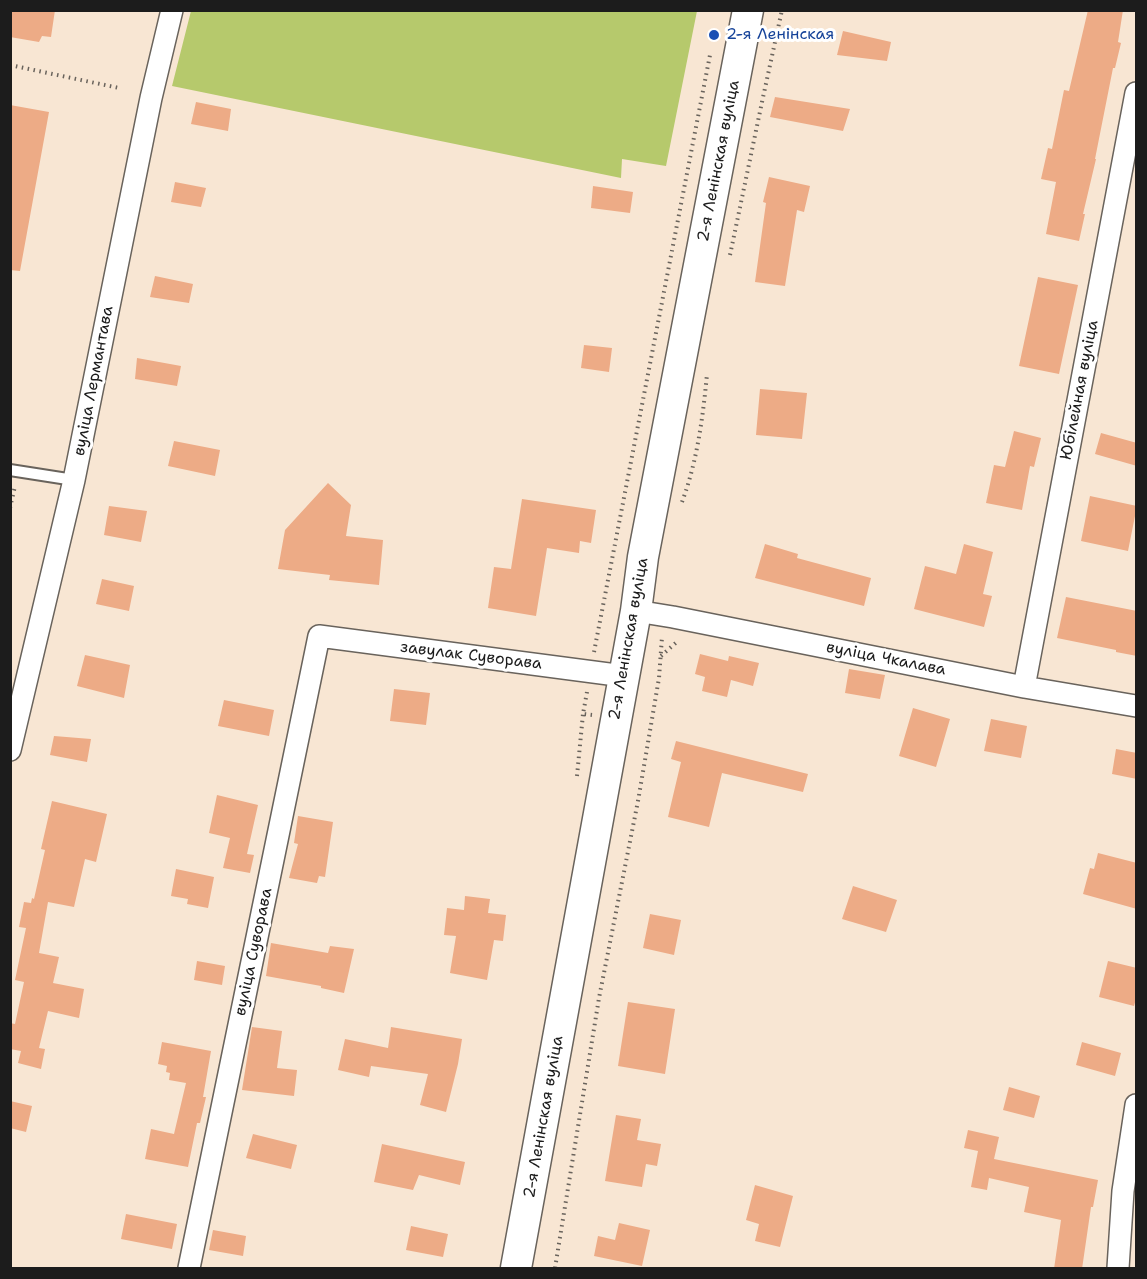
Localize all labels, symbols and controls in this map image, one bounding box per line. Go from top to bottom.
place label: 2-я Ленінская [726,25,834,45]
marker: 2-я Ленінская [707,28,721,42]
street label: 2-я Ленінская вуліца [694,78,744,244]
street label: вуліца Лермантава [70,304,118,458]
street label: Юбілейная вуліца [1057,319,1103,461]
street label: 2-я Ленінская вуліца [605,556,653,722]
street label: завулак Суворава [399,638,543,674]
street label: вуліца Чкалава [825,638,947,680]
street label: вуліца Суворава [231,886,277,1018]
street label: 2-я Ленінская вуліца [520,1034,568,1200]

